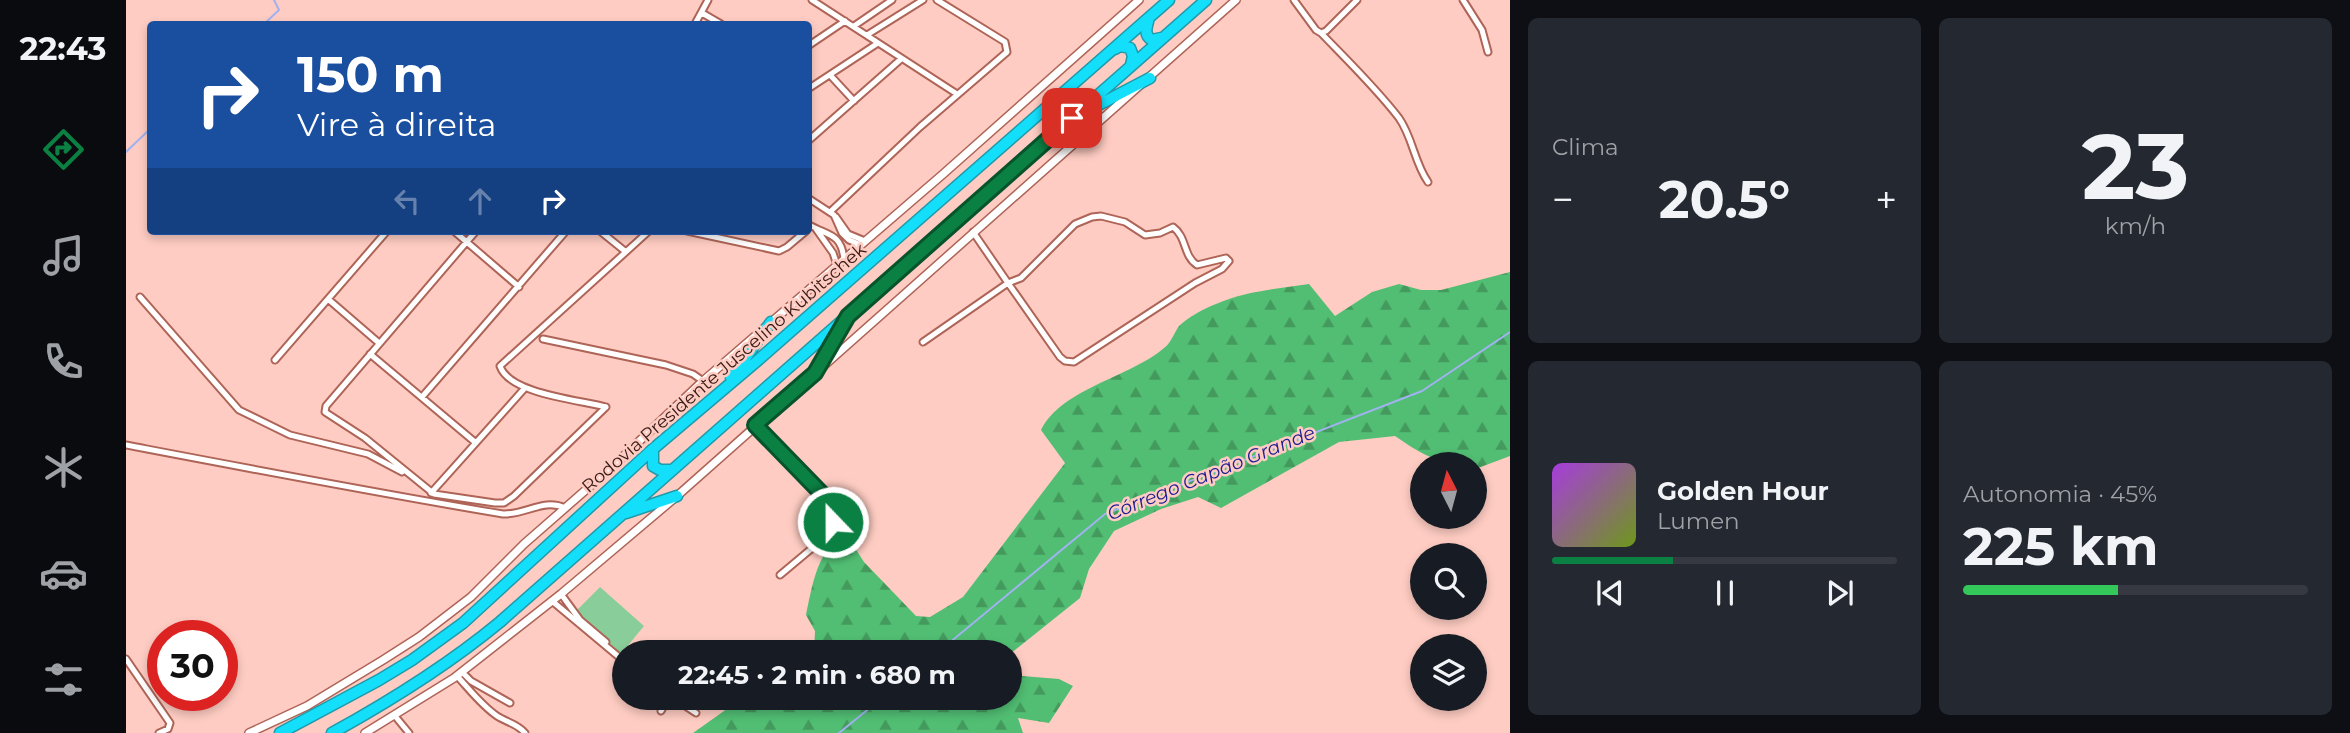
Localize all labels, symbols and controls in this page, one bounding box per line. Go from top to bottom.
text: 22:43 [20,29,106,68]
text: 150 m [297,45,444,104]
icon: right [182,49,273,140]
pin [1042,88,1102,148]
icon: arrive [1053,99,1091,137]
text: Vire à direita [297,105,496,144]
text: 23 [2082,111,2189,222]
icon: directions [39,125,88,174]
text: Clima [1552,133,1619,161]
text: 20.5° [1659,168,1790,231]
text: − [1552,176,1574,223]
text: + [1875,176,1897,223]
icon: left [388,182,426,220]
icon: ahead [461,182,499,220]
icon: right [534,182,572,220]
text: km/h [2105,212,2166,240]
icon: music [39,231,88,280]
street label: Rodovia Presidente Juscelino Kubitschek [577,238,871,497]
icon: phone [39,337,88,386]
water label: Córrego Capão Grande [1104,421,1318,525]
icon: climate [39,443,88,492]
north arrow [1410,452,1488,528]
map controls [1410,452,1487,711]
text: Golden Hour [1657,475,1829,507]
text: Autonomia · 45% [1963,480,2157,508]
position arrow [796,485,870,559]
text: Lumen [1657,507,1740,535]
text: 225 km [1963,515,2158,578]
button: search [1410,543,1487,620]
icon: car [39,549,88,598]
icon: previous [1591,574,1629,612]
icon: pause [1706,574,1744,612]
icon: next [1821,574,1859,612]
speed limit sign: 30 [147,620,238,711]
button: layers [1410,634,1487,711]
icon: filters [39,655,88,704]
text: 22:45 · 2 min · 680 m [678,659,956,691]

